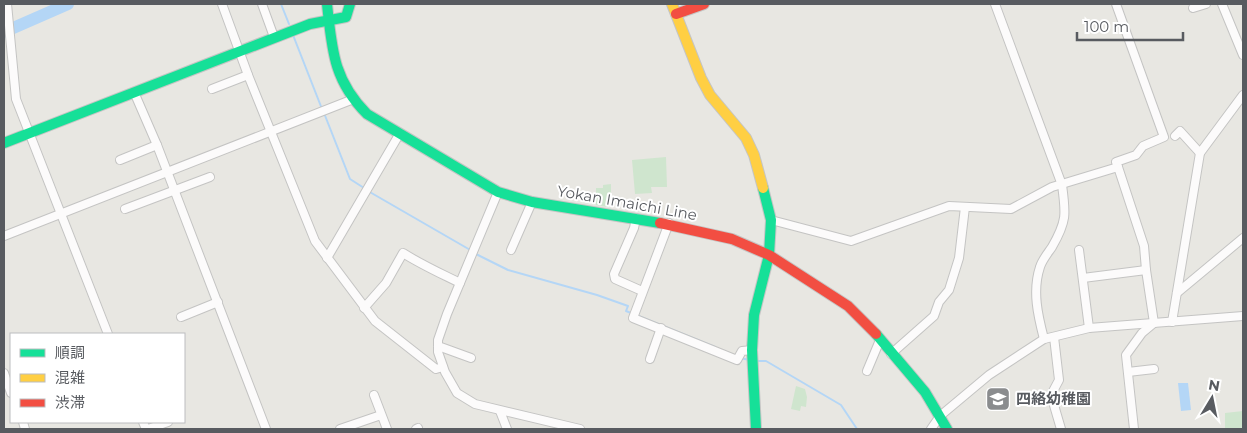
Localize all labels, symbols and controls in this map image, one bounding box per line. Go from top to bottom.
scale bar [1077,10,1183,42]
text: 100 m [1084,17,1129,36]
street label: Yokan Imaichi Line [556,181,698,224]
legend [10,333,185,423]
text: 順調 [55,343,85,362]
text: 混雑 [55,368,85,387]
north arrow [1187,373,1237,423]
text: N [1207,375,1221,395]
school or university icon: 四絡幼稚園 [985,386,1011,412]
place label: 四絡幼稚園 [1016,389,1091,408]
text: 渋滞 [55,393,85,412]

